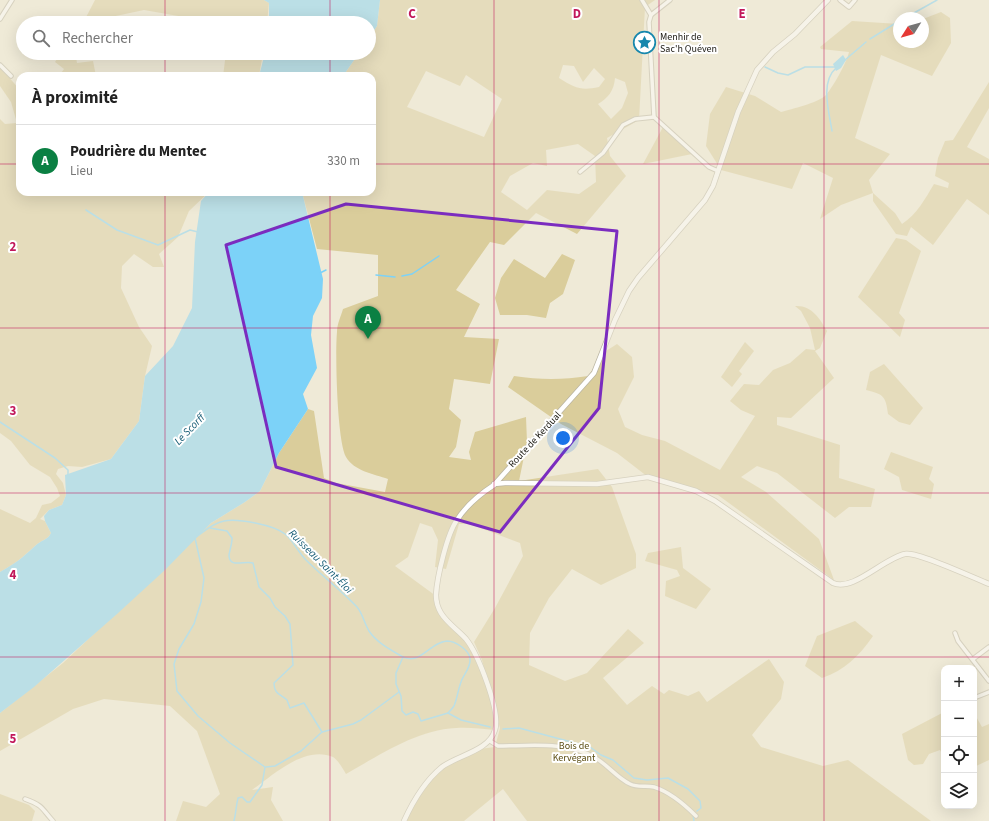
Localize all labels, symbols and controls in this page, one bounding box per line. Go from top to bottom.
text: C [408,5,416,23]
text: D [573,5,581,23]
text: E [738,5,746,23]
north arrow [893,12,929,48]
search box [16,16,376,60]
icon: search [30,27,52,49]
text: Rechercher [62,28,133,49]
place icon: Menhir de Sac'h Quéven [632,29,658,55]
place label: Menhir de Sac'h Quéven [660,30,717,56]
text: À proximité [32,86,118,110]
text: Poudrière du Mentec [70,141,207,162]
text: A [41,152,49,170]
text: 330 m [327,152,360,170]
text: Lieu [70,162,93,180]
text: 2 [10,238,17,256]
pin: A [355,306,381,339]
text: 3 [10,402,17,420]
street label: Route de Kerdual [505,408,565,471]
water label: Le Scorff [171,409,209,448]
your location [553,428,573,448]
water label: Ruisseau Saint-Éloi [285,526,356,597]
text: 4 [10,566,17,584]
map controls [941,665,977,809]
button: + [941,665,977,701]
button: − [941,701,977,737]
text: 5 [10,730,17,748]
button: locate [941,737,977,773]
park label: Bois de Kervégant [553,739,596,765]
button: layers [941,773,977,809]

